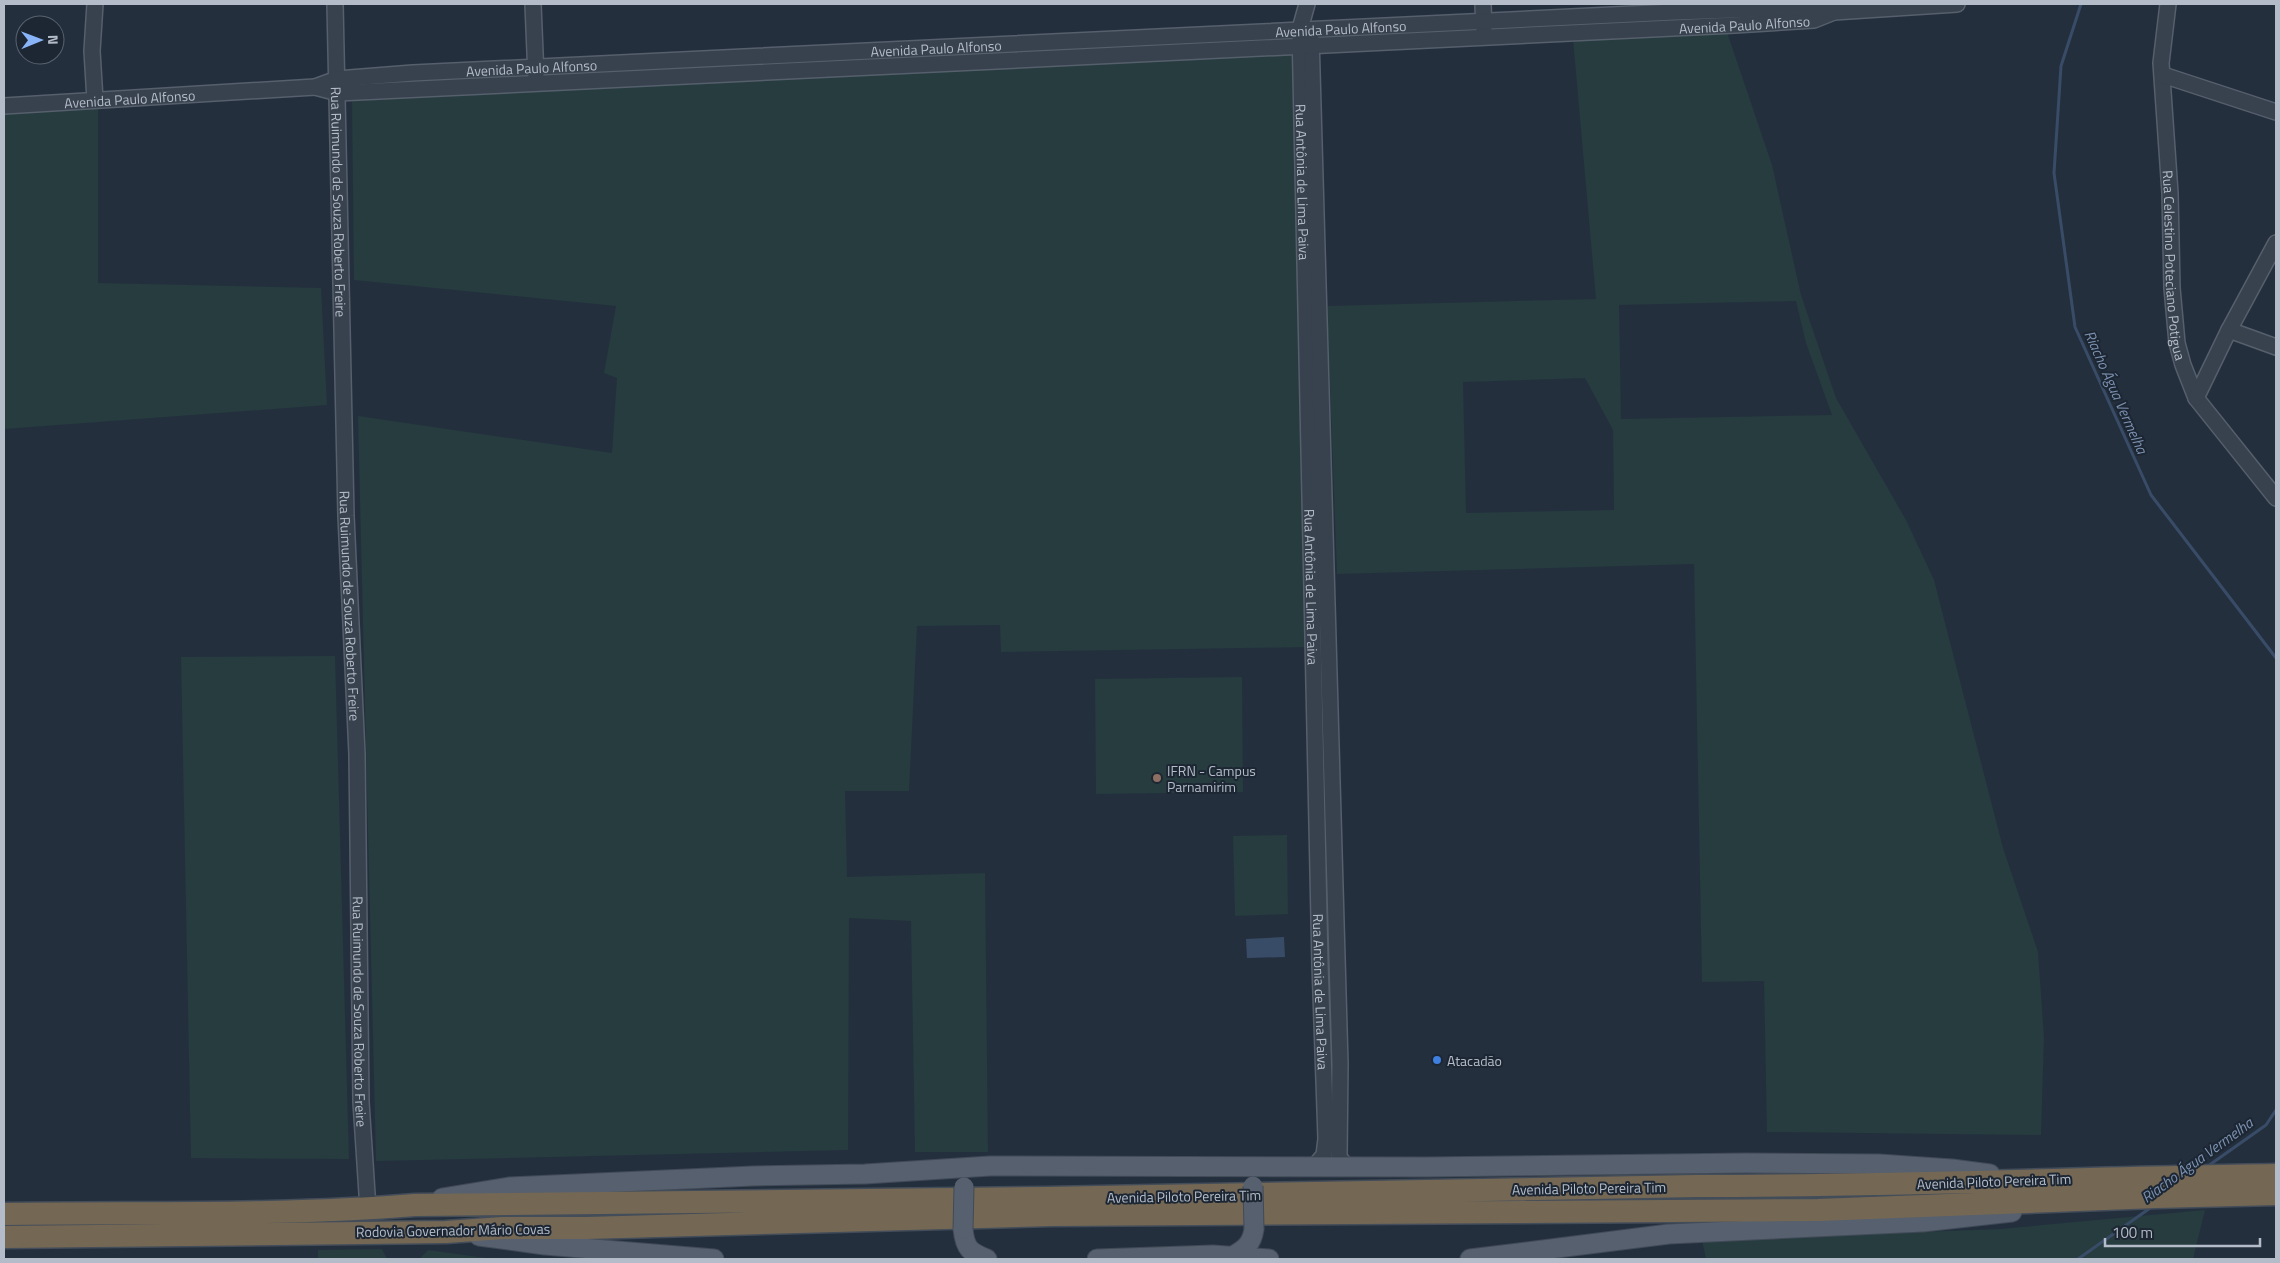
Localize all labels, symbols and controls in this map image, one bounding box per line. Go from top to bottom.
street label: Avenida Paulo Alfonso [1678,10,1811,38]
street label: Avenida Paulo Alfonso [1275,14,1407,42]
north arrow [15,15,65,65]
street label: Avenida Paulo Alfonso [870,34,1002,61]
text: N [43,35,64,45]
street label: Avenida Paulo Alfonso [466,54,598,81]
street label: Avenida Paulo Alfonso [64,84,196,113]
street label: Rua Ruimundo de Souza Roberto Freire [326,86,352,318]
street label: Rua Antônia de Lima Paiva [1291,104,1315,260]
street label: Rua Celestino Poteciano Potigua [2158,169,2192,362]
water label: Riacho Água Vermelha [2078,327,2154,459]
street label: Rua Ruimundo de Souza Roberto Freire [335,490,366,722]
street label: Rua Antônia de Lima Paiva [1300,509,1324,665]
place label: IFRN - Campus Parnamirim [1167,760,1256,797]
marker: IFRN - Campus Parnamirim [1151,772,1163,784]
street label: Rua Ruimundo de Souza Roberto Freire [348,896,373,1128]
street label: Rua Antônia de Lima Paiva [1308,914,1334,1070]
place label: Atacadão [1447,1050,1502,1071]
marker: Atacadão [1431,1054,1443,1066]
water label: Riacho Água Vermelha [2136,1111,2259,1208]
street label: Avenida Piloto Pereira Tim [1916,1168,2072,1194]
street label: Avenida Piloto Pereira Tim [1512,1176,1666,1200]
street label: Avenida Piloto Pereira Tim [1107,1184,1261,1208]
scale bar [2105,1216,2260,1248]
street label: Rodovia Governador Mário Covas [356,1218,550,1242]
text: 100 m [2112,1221,2153,1244]

